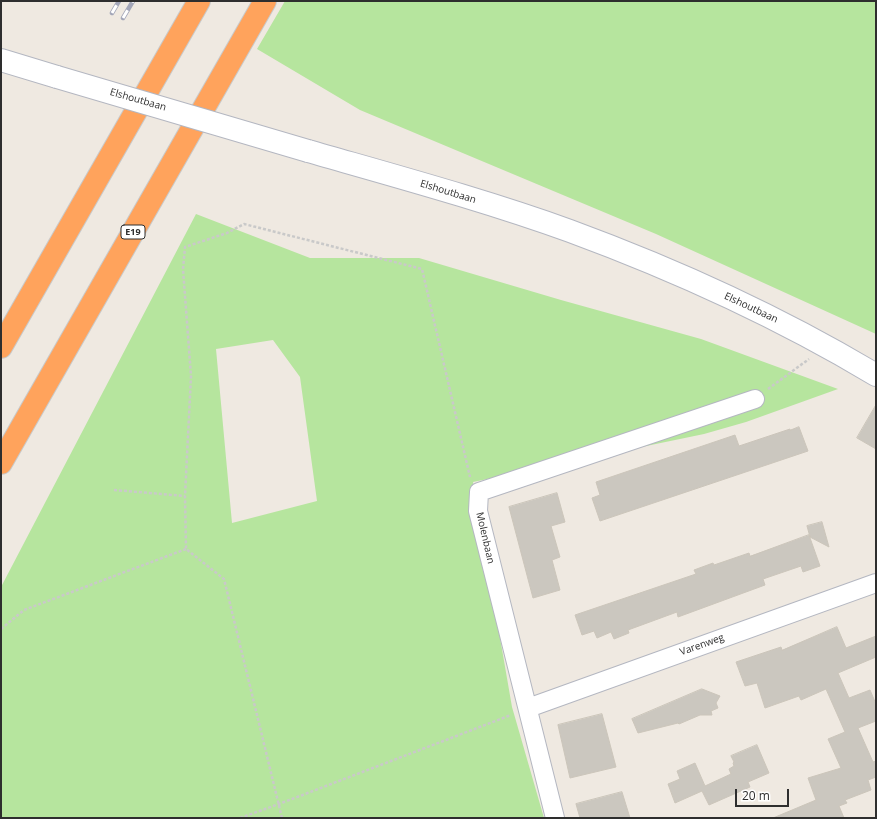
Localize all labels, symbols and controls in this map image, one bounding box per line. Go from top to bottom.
street label: Elshoutbaan [108,86,168,114]
street label: Elshoutbaan [418,178,478,206]
road number: E19 [121,225,145,239]
street label: Elshoutbaan [722,290,780,326]
street label: Molenbaan [473,511,497,565]
street label: Varenweg [678,631,726,659]
scale bar [737,781,791,807]
text: 20 m [742,787,770,804]

